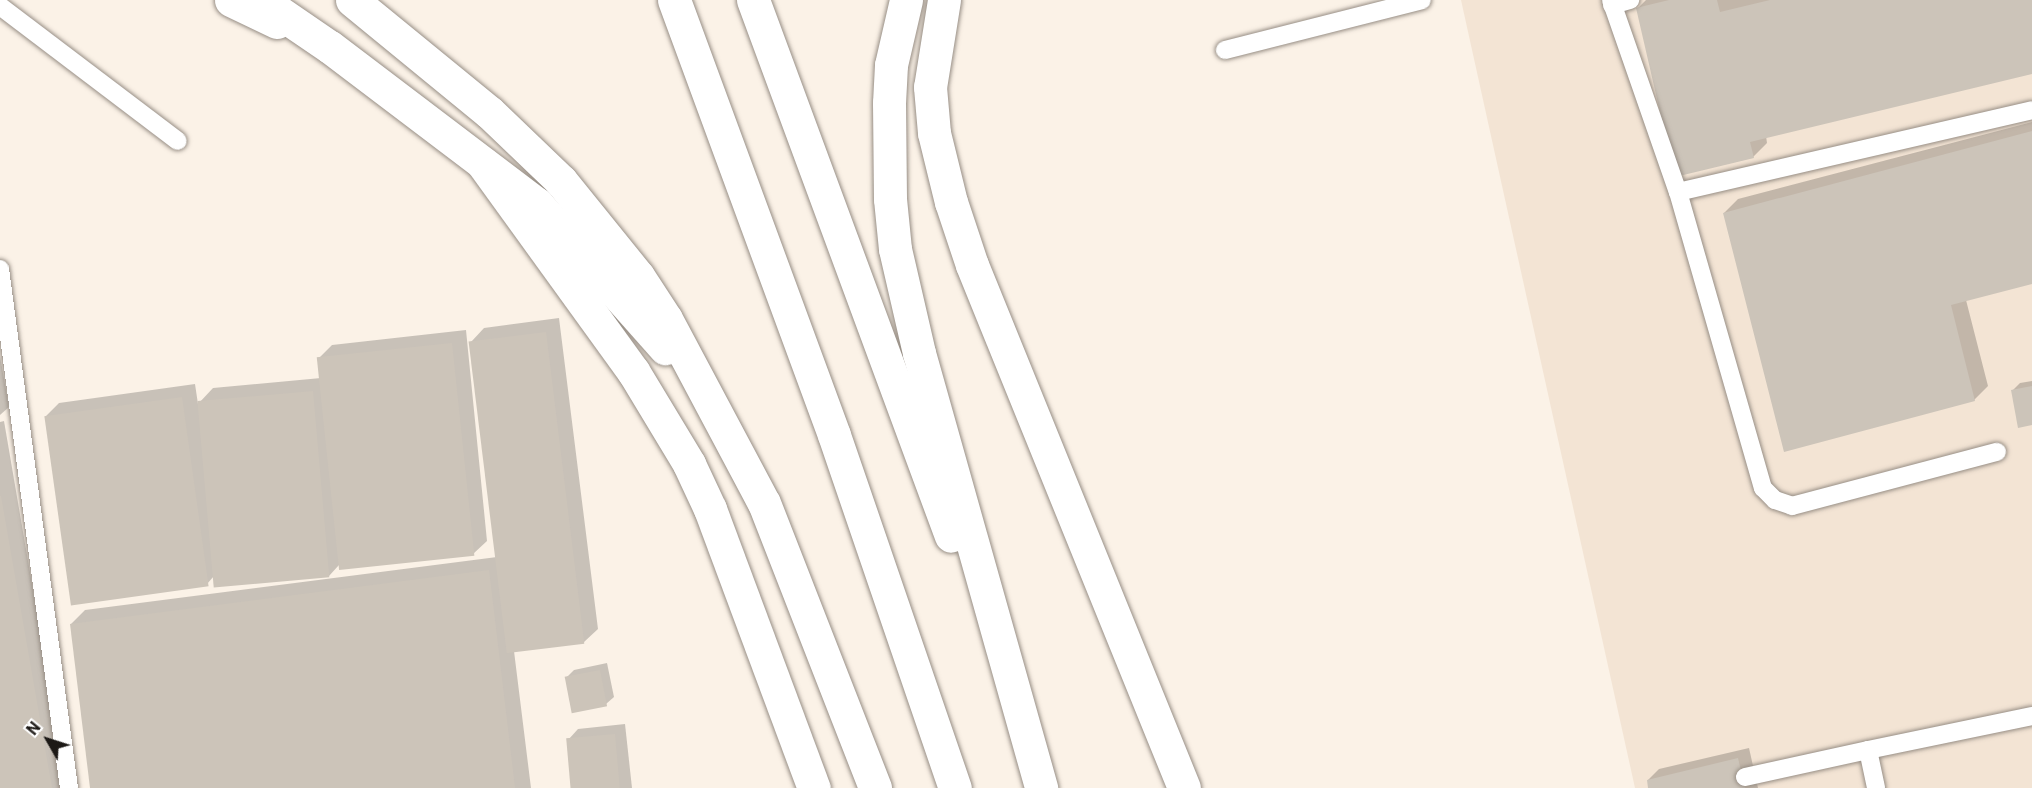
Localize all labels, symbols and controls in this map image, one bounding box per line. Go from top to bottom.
north arrow [18,710,78,770]
text: N [23,718,45,739]

